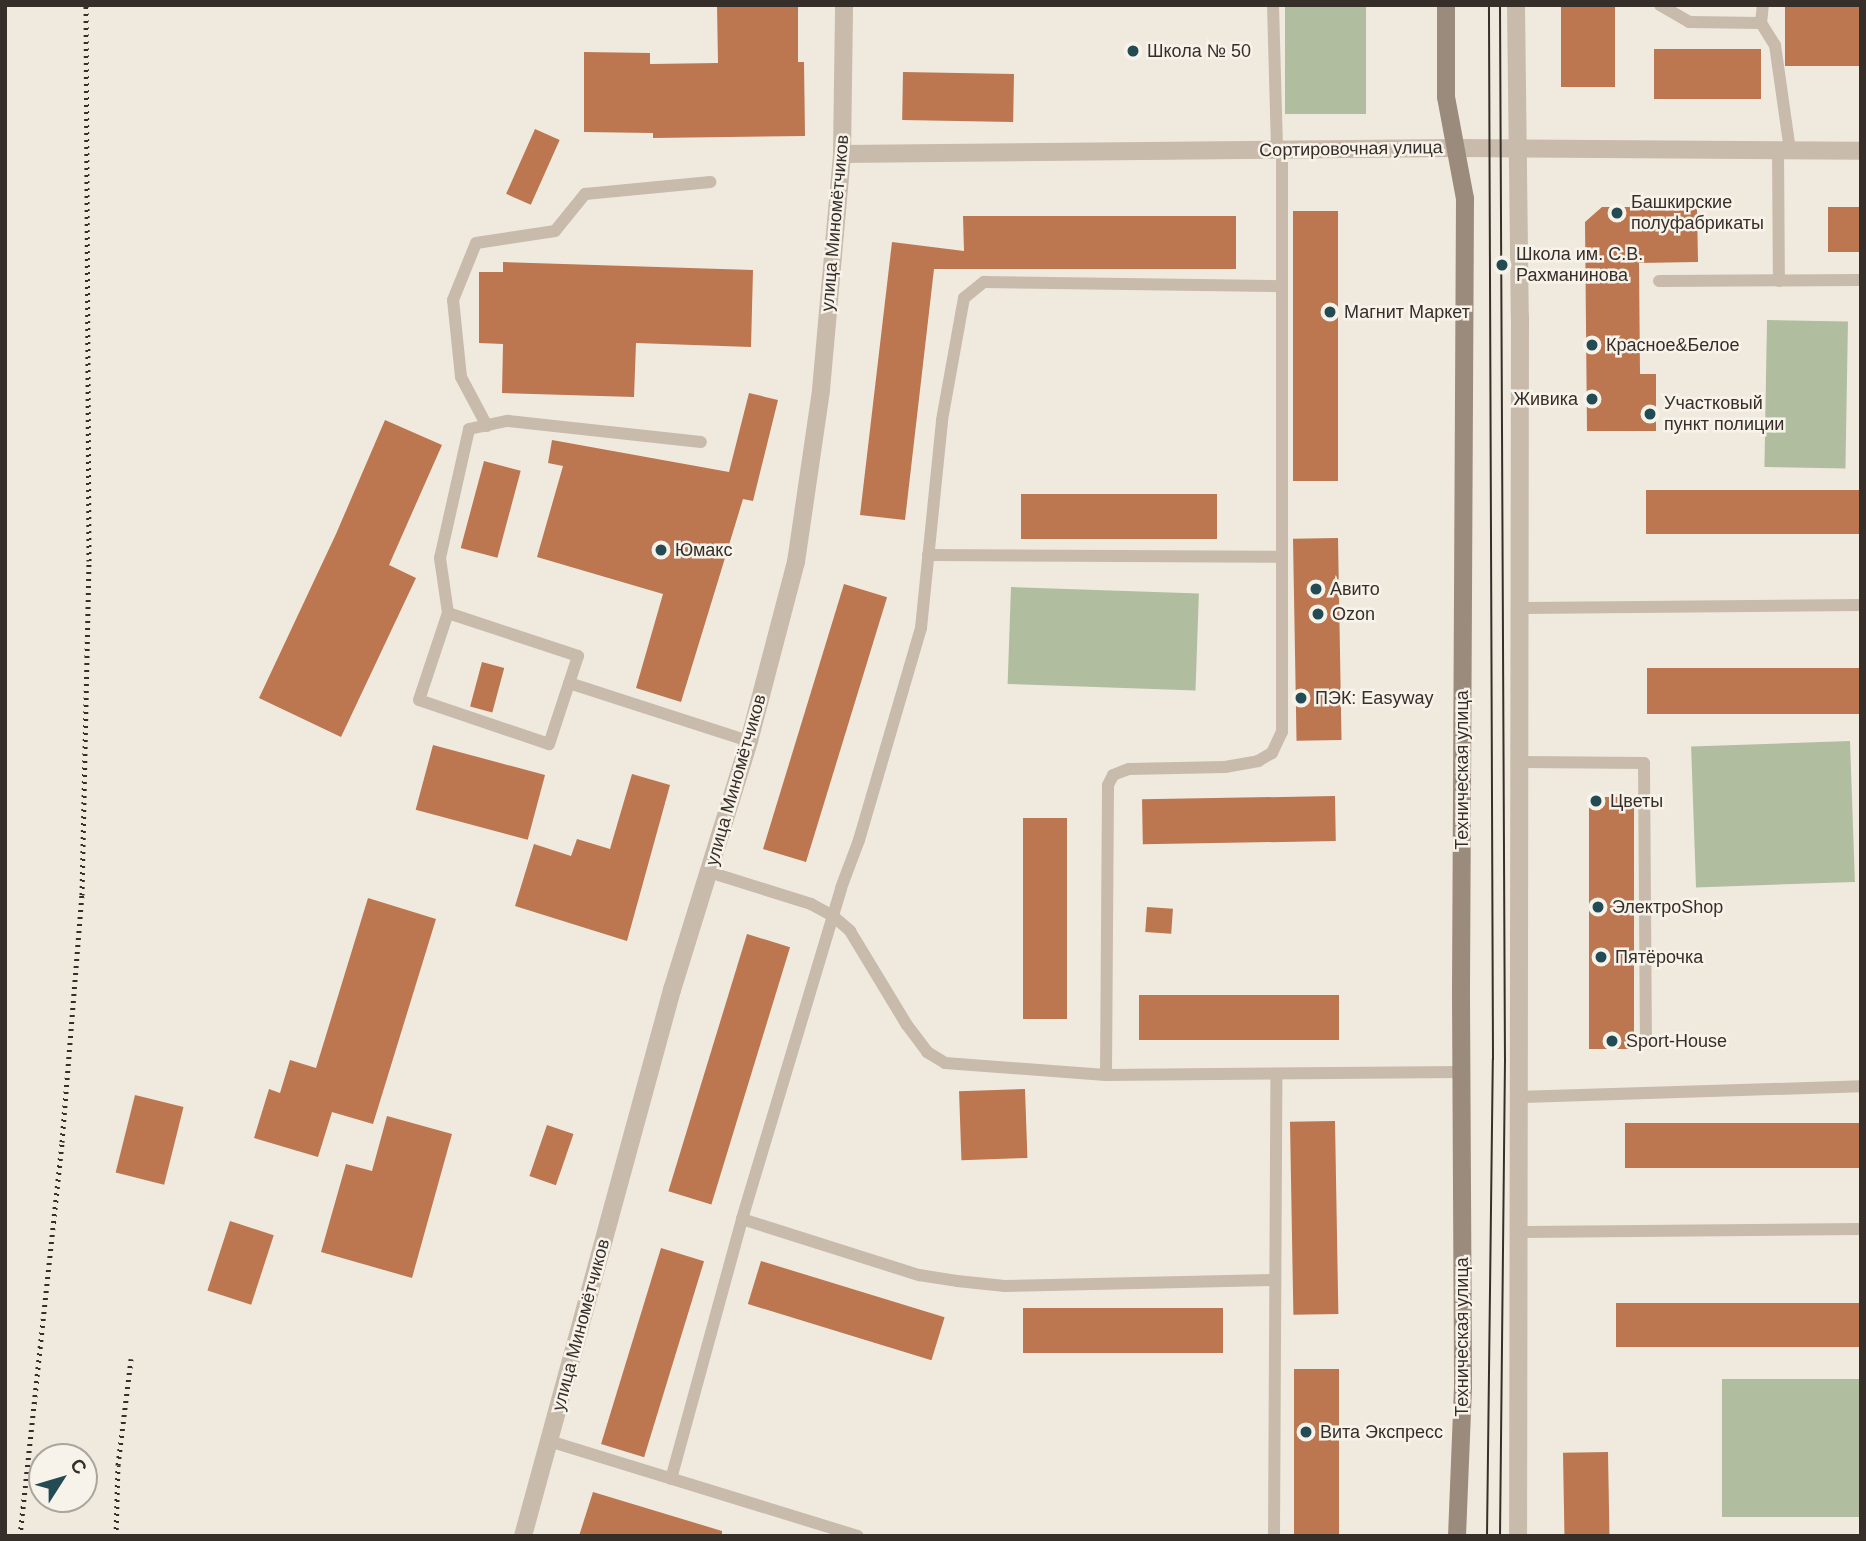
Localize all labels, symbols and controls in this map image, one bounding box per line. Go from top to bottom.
place label: Школа № 50 [1147,40,1251,62]
marker: Школа № 50 [1125,43,1141,59]
street label: улица Миномётчиков [817,134,853,312]
street label: Сортировочная улица [1259,137,1443,161]
place label: Башкирские полуфабрикаты [1631,192,1764,234]
marker: Башкирские полуфабрикаты [1609,205,1625,221]
place label: Школа им. С.В. Рахманинова [1516,244,1643,286]
marker: Школа им. С.В. Рахманинова [1494,257,1510,273]
place label: Магнит Маркет [1344,301,1470,323]
marker: Магнит Маркет [1322,304,1338,320]
place label: Красное&Белое [1606,334,1739,356]
marker: Красное&Белое [1584,337,1600,353]
place label: Живика [1513,388,1578,410]
marker: Живика [1584,391,1600,407]
place label: Участковый пункт полиции [1664,393,1784,436]
marker: Участковый пункт полиции [1642,406,1658,422]
place label: Юмакс [675,539,732,561]
marker: Юмакс [653,542,669,558]
place label: Авито [1330,578,1380,600]
marker: Авито [1308,581,1324,597]
place label: Ozon [1332,603,1375,625]
marker: Ozon [1310,606,1326,622]
place label: ПЭК: Easyway [1315,687,1433,709]
marker: ПЭК: Easyway [1293,690,1309,706]
street label: Техническая улица [1451,690,1473,850]
street label: улица Миномётчиков [701,692,771,868]
place label: Цветы [1610,790,1663,812]
marker: Цветы [1588,793,1604,809]
place label: ЭлектроShop [1612,896,1723,918]
marker: ЭлектроShop [1590,899,1606,915]
place label: Пятёрочка [1615,946,1703,968]
marker: Пятёрочка [1593,949,1609,965]
place label: Sport-House [1626,1030,1727,1052]
marker: Sport-House [1604,1033,1620,1049]
street label: улица Миномётчиков [548,1237,614,1413]
street label: Техническая улица [1451,1257,1473,1417]
place label: Вита Экспресс [1320,1421,1443,1443]
marker: Вита Экспресс [1298,1424,1314,1440]
north arrow [28,1443,98,1513]
text: С [66,1454,91,1478]

